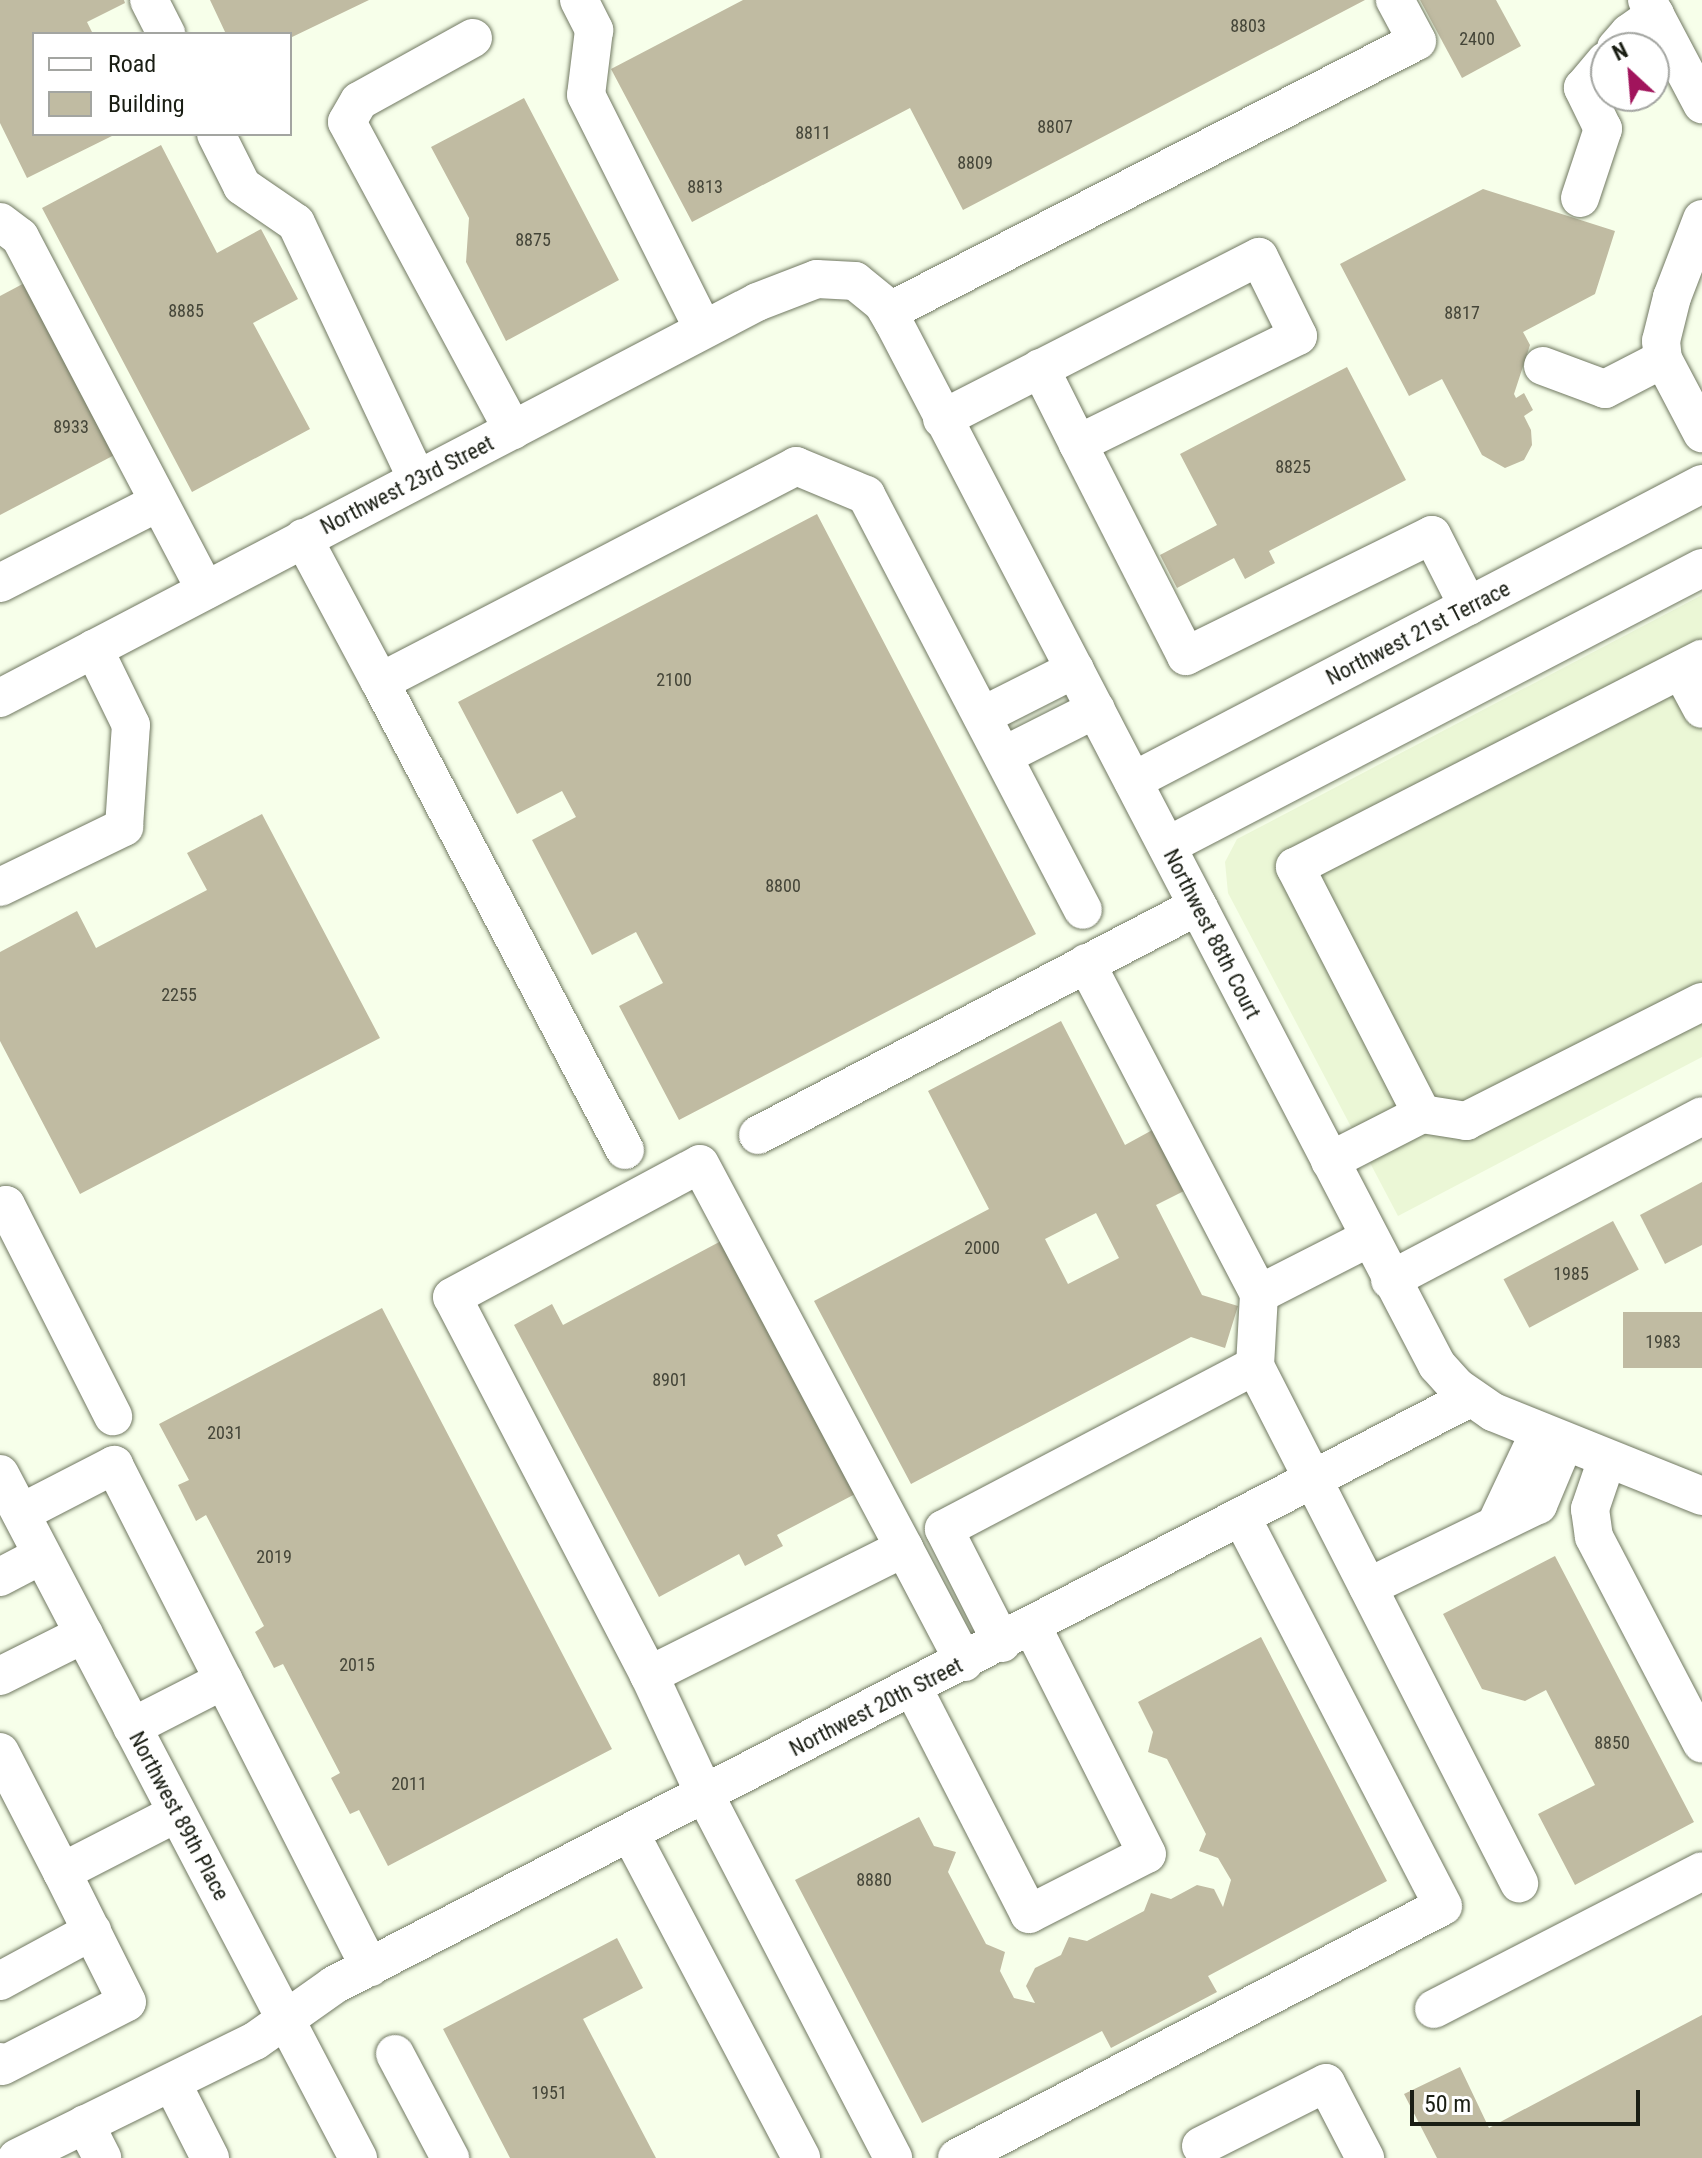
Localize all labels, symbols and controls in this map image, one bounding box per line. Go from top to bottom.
house number: 8803 [1230,15,1266,37]
house number: 2400 [1459,28,1495,50]
legend [32,32,292,136]
north arrow [1590,32,1670,112]
text: N [1609,38,1632,66]
text: Road [108,50,156,78]
text: Building [108,90,185,118]
house number: 8807 [1037,116,1073,138]
house number: 8811 [795,122,831,144]
house number: 8809 [957,152,993,174]
house number: 8813 [687,176,723,198]
house number: 8875 [515,229,551,251]
house number: 8885 [168,300,204,322]
house number: 8817 [1444,302,1480,324]
house number: 8933 [53,416,89,438]
street label: Northwest 23rd Street [316,430,498,540]
house number: 8825 [1275,456,1311,478]
street label: Northwest 21st Terrace [1321,575,1515,691]
house number: 2100 [656,669,692,691]
street label: Northwest 88th Court [1158,845,1266,1023]
house number: 8800 [765,875,801,897]
house number: 2255 [161,984,197,1006]
house number: 2000 [964,1237,1000,1259]
house number: 1985 [1553,1263,1589,1285]
house number: 1983 [1645,1331,1681,1353]
house number: 8901 [652,1369,688,1391]
house number: 2031 [207,1422,243,1444]
house number: 2019 [256,1546,292,1568]
street label: Northwest 20th Street [785,1652,967,1762]
house number: 2015 [339,1654,375,1676]
street label: Northwest 89th Place [123,1727,235,1905]
house number: 8850 [1594,1732,1630,1754]
house number: 2011 [391,1773,427,1795]
house number: 8880 [856,1869,892,1891]
scale bar [1414,2074,1644,2124]
house number: 1951 [531,2082,567,2104]
text: 50 m [1424,2090,1471,2118]

